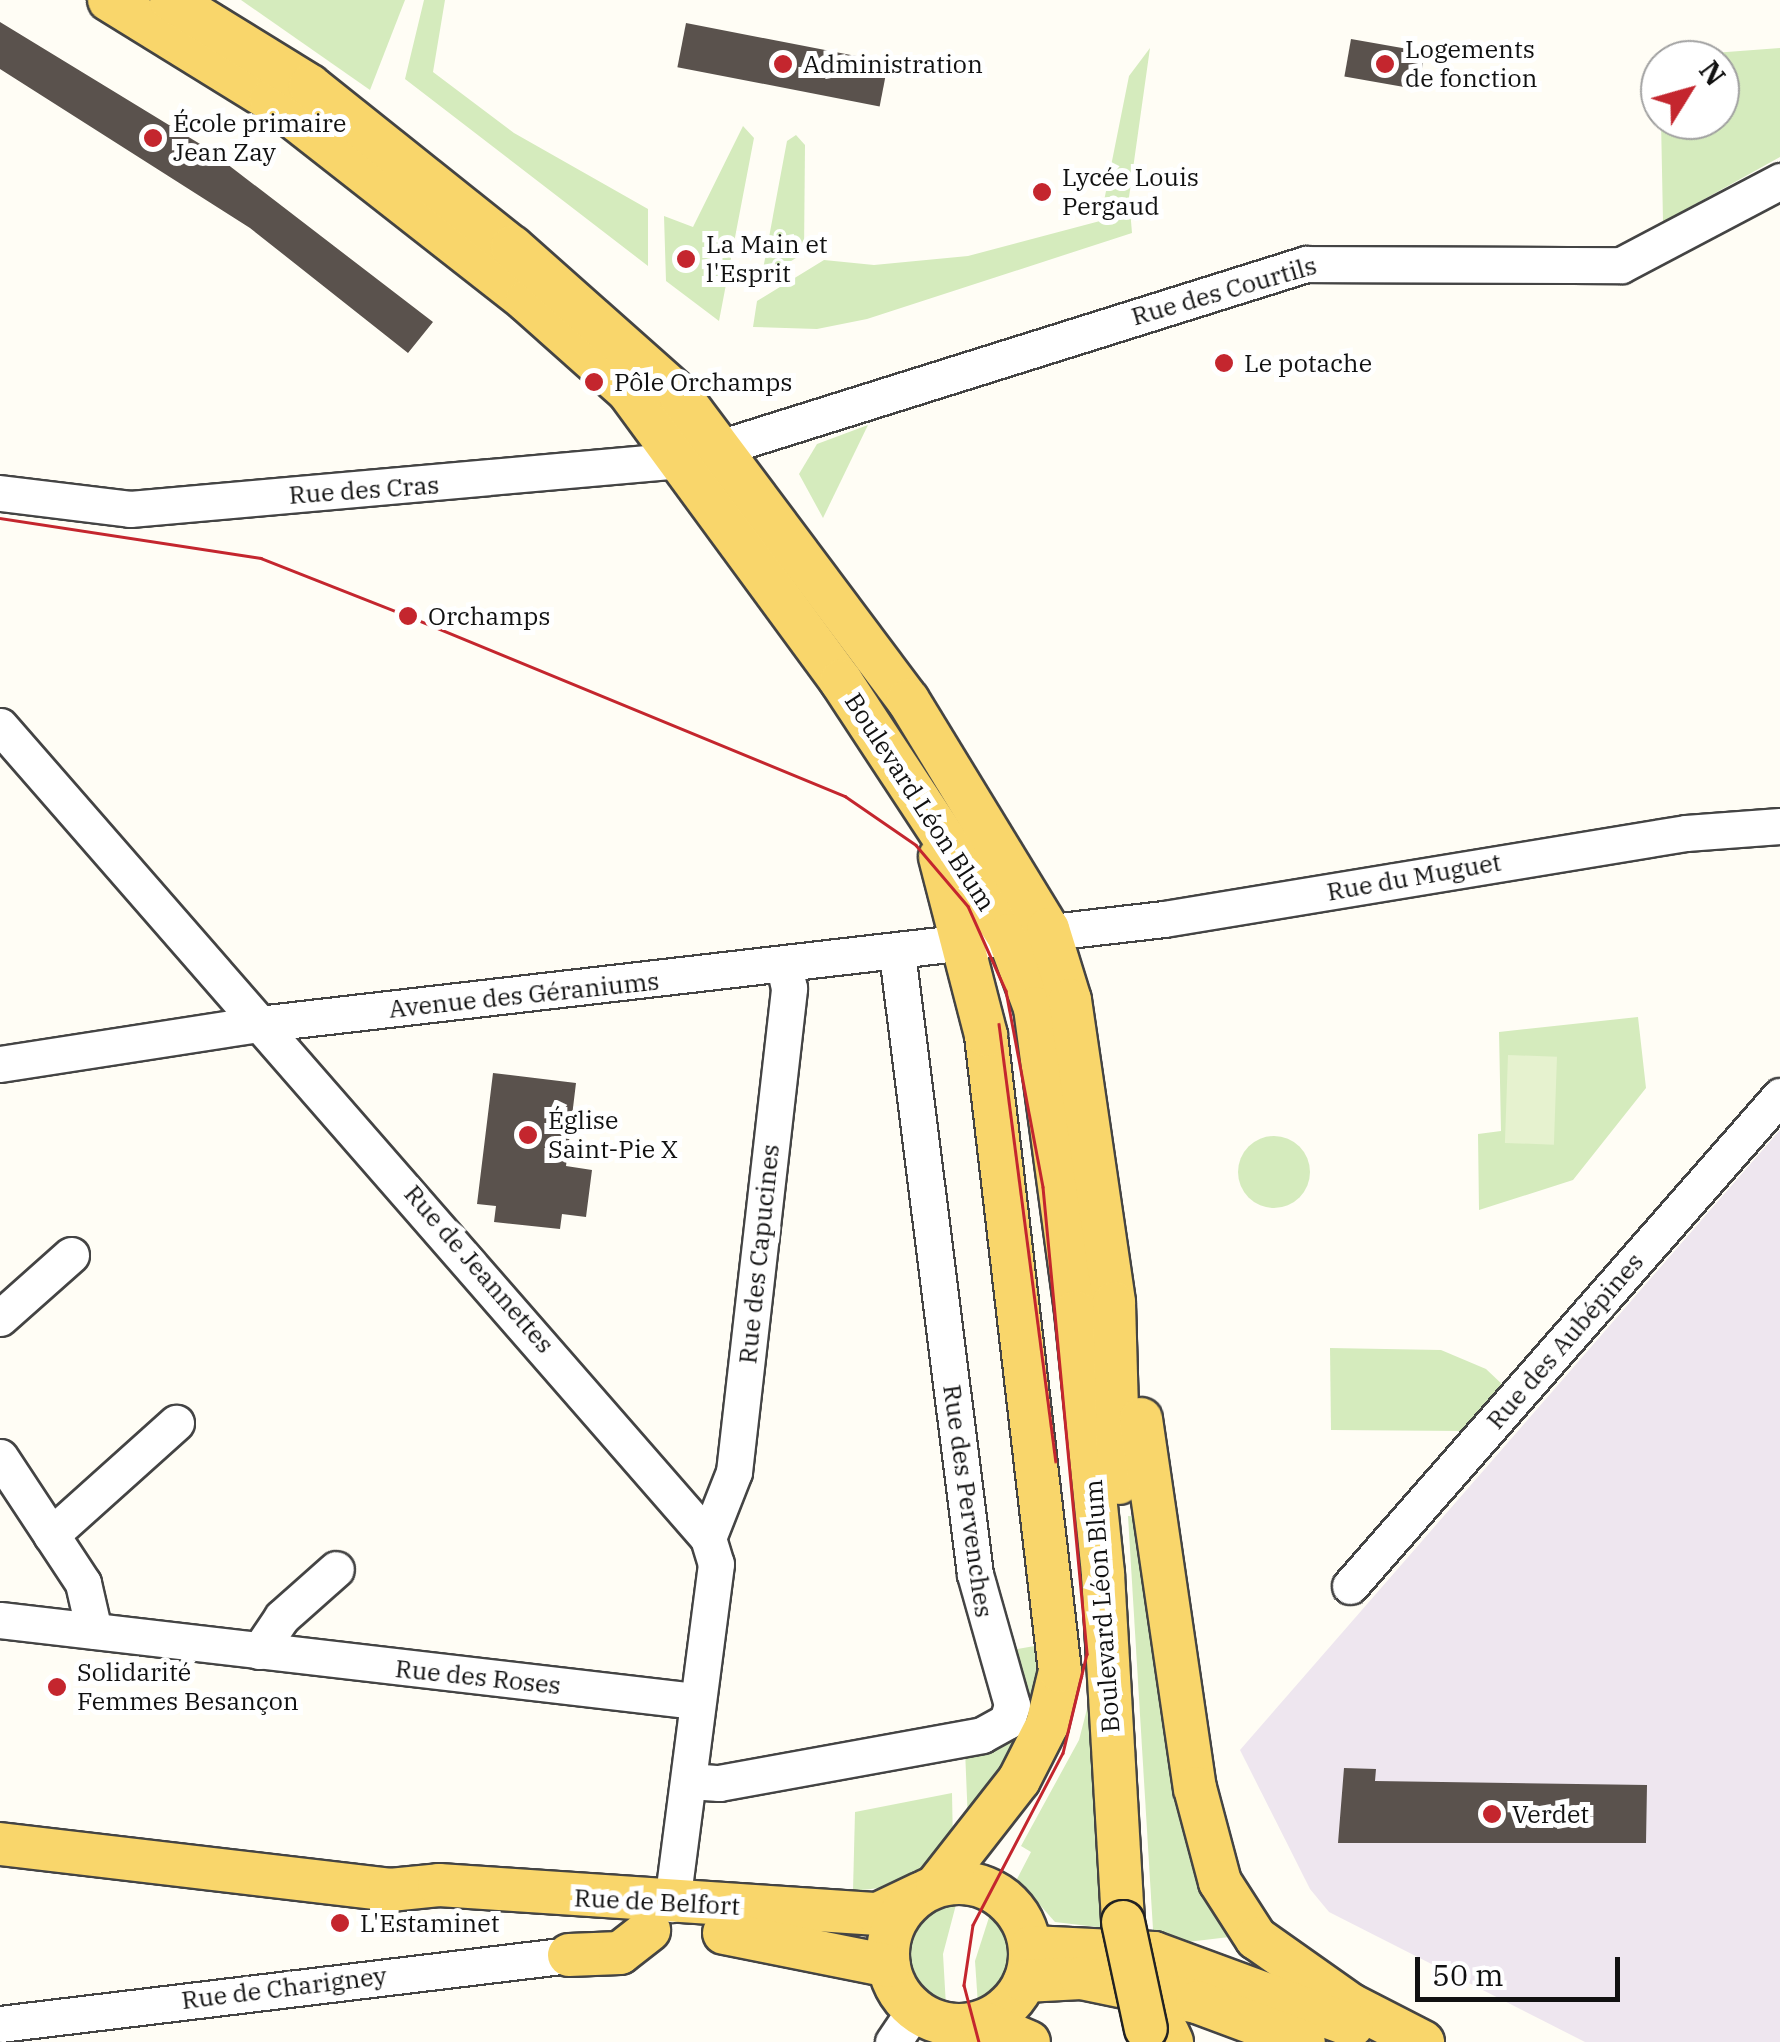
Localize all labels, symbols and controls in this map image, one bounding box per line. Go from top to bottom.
place label: Logements de fonction [1405,35,1538,94]
north arrow [1640,40,1740,140]
place label: Administration [803,49,983,79]
marker: Administration [772,53,794,75]
marker: Logements de fonction [1374,53,1396,75]
text: N [1691,53,1734,93]
place label: École primaire Jean Zay [173,109,346,168]
marker: École primaire Jean Zay [142,127,164,149]
place label: Lycée Louis Pergaud [1062,163,1199,222]
marker: Lycée Louis Pergaud [1031,181,1053,203]
place label: La Main et l'Esprit [706,230,828,289]
marker: La Main et l'Esprit [675,248,697,270]
street label: Rue des Courtils [1128,250,1320,332]
place label: Le potache [1244,348,1372,378]
marker: Le potache [1213,352,1235,374]
place label: Pôle Orchamps [614,367,792,397]
marker: Pôle Orchamps [583,371,605,393]
street label: Rue des Cras [288,470,440,510]
place label: Orchamps [428,601,550,631]
marker: Orchamps [397,605,419,627]
street label: Boulevard Léon Blum [838,687,1002,917]
street label: Rue du Muguet [1325,847,1503,907]
street label: Avenue des Géraniums [387,966,661,1024]
place label: Église Saint-Pie X [548,1106,678,1165]
marker: Église Saint-Pie X [517,1124,539,1146]
street label: Rue des Capucines [733,1143,785,1365]
street label: Rue de Jeannettes [398,1179,560,1359]
street label: Rue des Aubépines [1480,1247,1650,1435]
street label: Rue des Pervenches [937,1383,999,1619]
street label: Boulevard Léon Blum [1078,1478,1126,1734]
street label: Rue des Roses [394,1653,562,1701]
place label: Solidarité Femmes Besançon [77,1658,299,1717]
marker: Solidarité Femmes Besançon [46,1676,68,1698]
place label: Verdet [1512,1799,1589,1829]
marker: Verdet [1481,1803,1503,1825]
street label: Rue de Belfort [573,1883,741,1921]
place label: L'Estaminet [360,1908,500,1938]
marker: L'Estaminet [329,1912,351,1934]
scale bar [1420,1937,1625,1999]
text: 50 m [1432,1955,1504,1994]
street label: Rue de Charigney [180,1961,388,2015]

